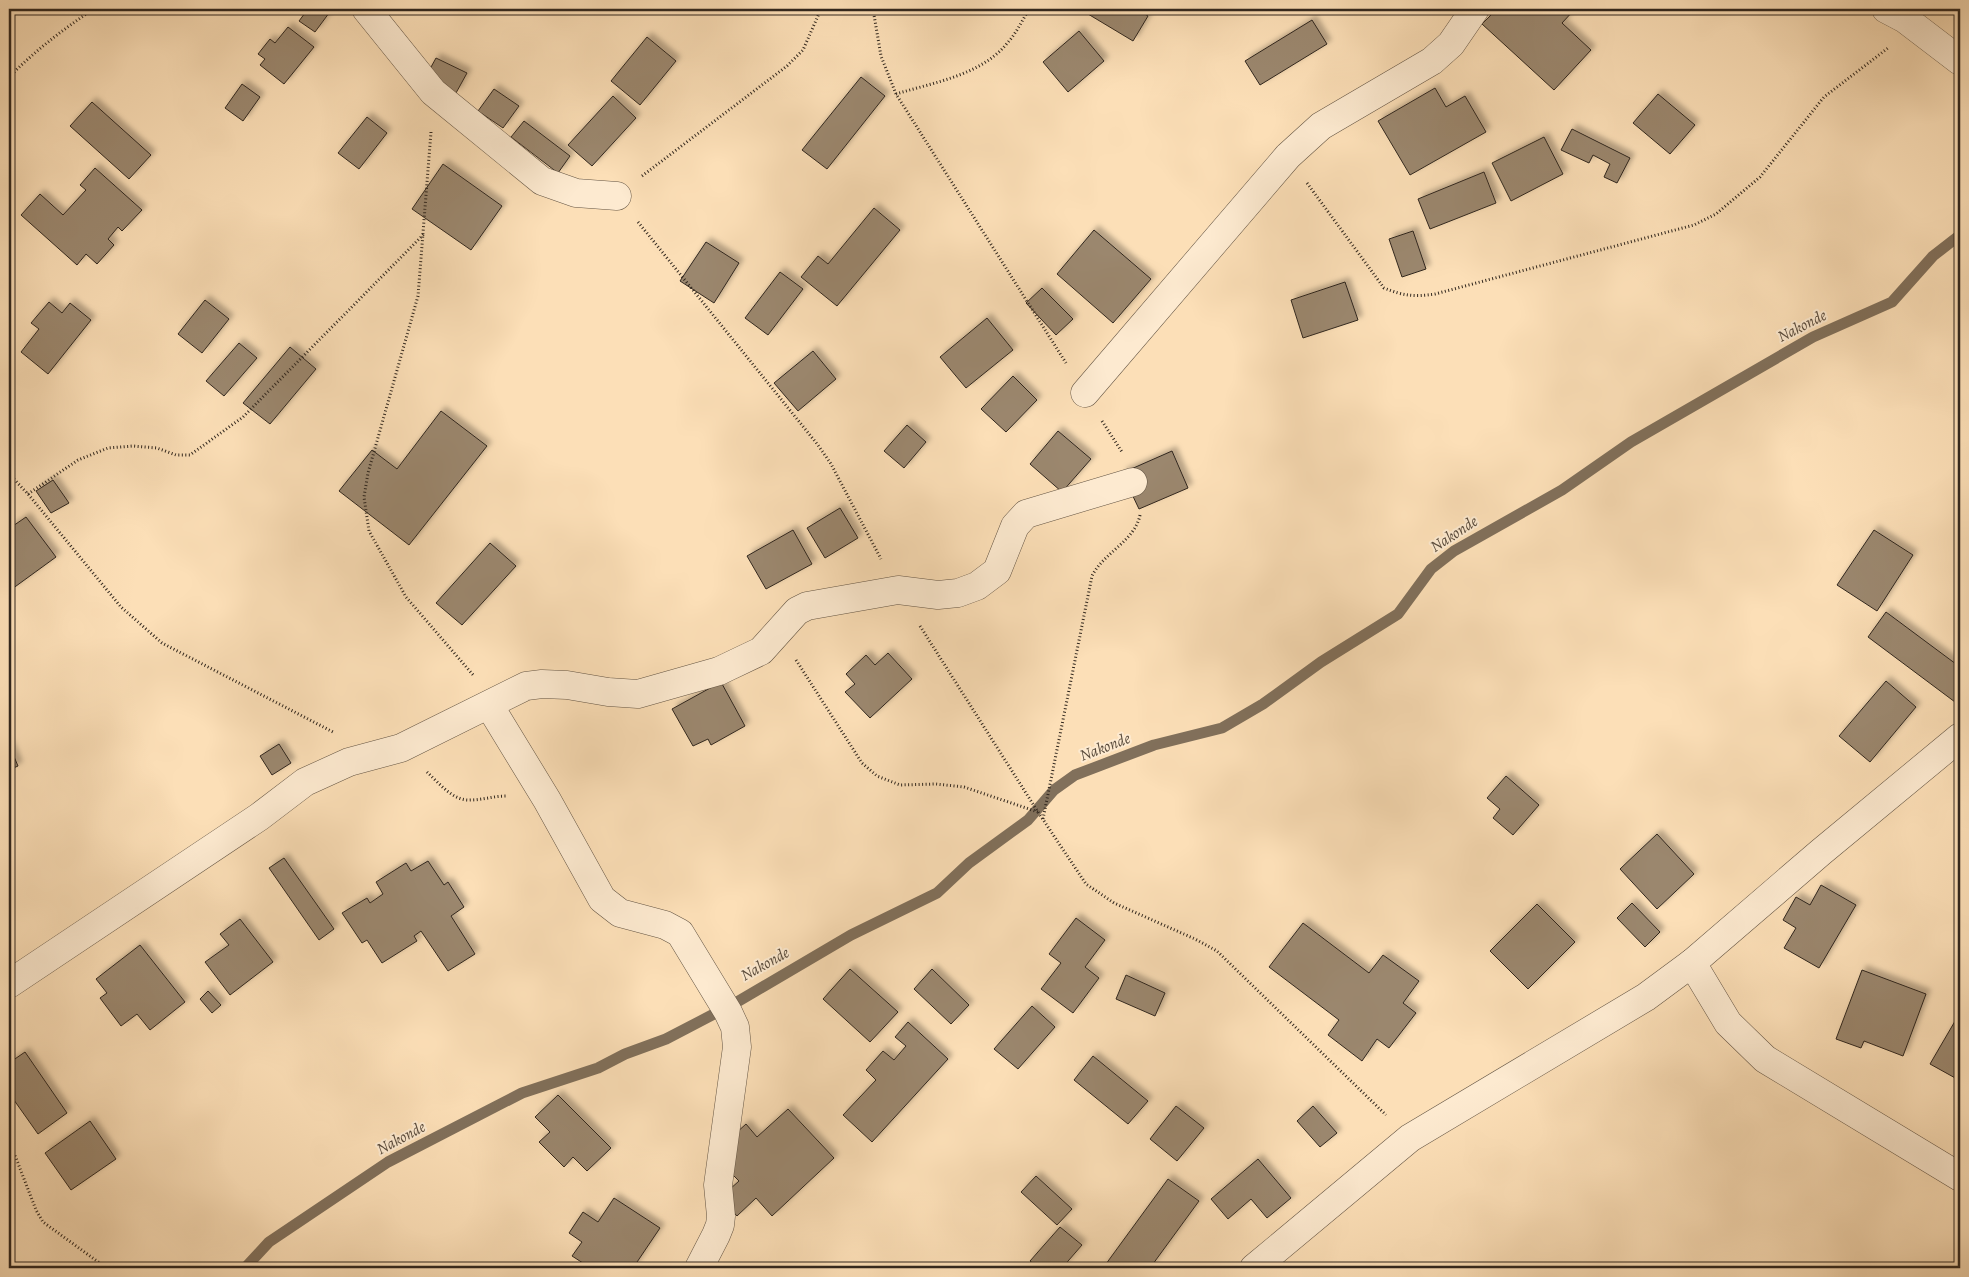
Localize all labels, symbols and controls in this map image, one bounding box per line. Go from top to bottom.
water label: Nakonde [1774,304,1831,348]
water label: Nakonde [1426,510,1482,558]
water label: Nakonde [1077,727,1134,767]
water label: Nakonde [737,942,794,986]
water label: Nakonde [373,1116,430,1160]

